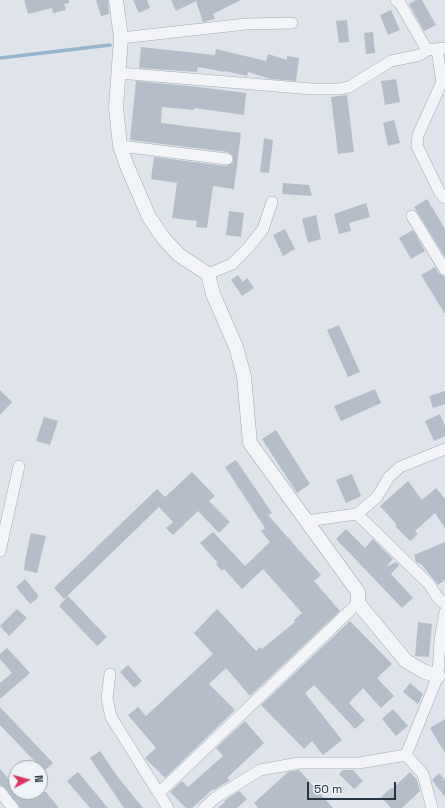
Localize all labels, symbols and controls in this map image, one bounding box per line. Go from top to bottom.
north arrow [8,760,48,800]
text: N [32,774,46,783]
scale bar [309,774,398,800]
text: 50 m [314,781,342,797]

